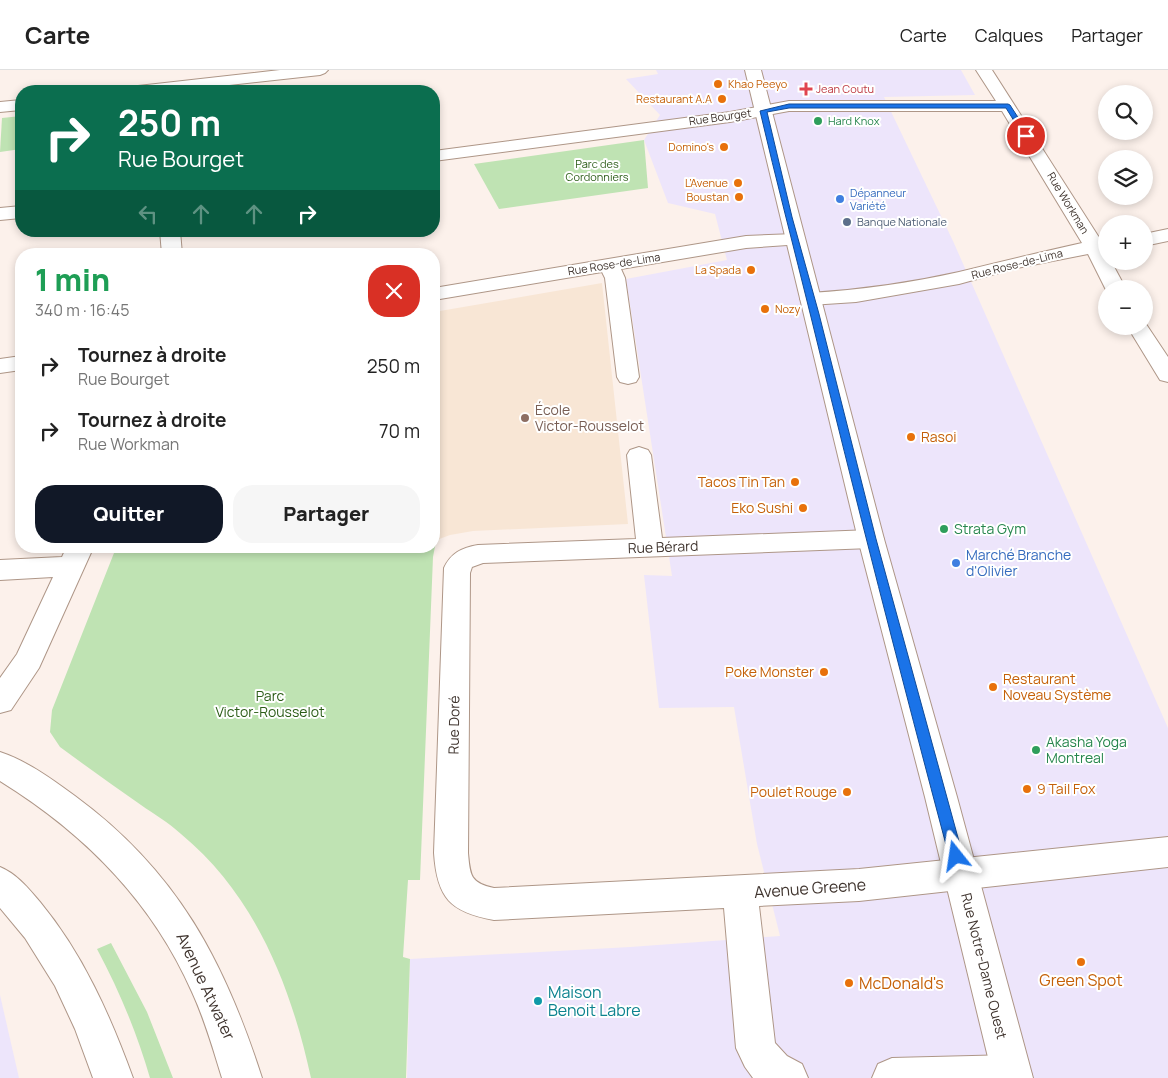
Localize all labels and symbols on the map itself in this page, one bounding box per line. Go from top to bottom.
place label: Khao Peeyo [728,76,788,91]
marker: Khao Peeyo [712,78,724,90]
place label: Jean Coutu [816,81,874,96]
marker: Jean Coutu [800,83,812,95]
place label: Restaurant A.A [636,91,712,106]
marker: Restaurant A.A [716,93,728,105]
street label: Rue Bourget [688,105,752,128]
place label: Hard Knox [828,113,880,128]
marker: Hard Knox [812,115,824,127]
pin [1005,115,1047,157]
place label: Domino's [668,139,714,154]
marker: Domino's [718,141,730,153]
park label: Parc des Cordonniers [566,156,629,184]
street label: Rue Workman [1044,169,1093,236]
place label: L’Avenue [685,175,729,190]
marker: L’Avenue [732,177,744,189]
place label: Dépanneur Variété [850,185,906,213]
place label: Boustan [686,189,729,204]
marker: Boustan [733,191,745,203]
marker: Dépanneur Variété [834,193,846,205]
place label: Banque Nationale [857,214,947,229]
marker: Banque Nationale [841,216,853,228]
street label: Rue Rose-de-Lima [970,245,1064,282]
street label: Rue Rose-de-Lima [567,249,661,278]
place label: La Spada [695,262,741,277]
marker: La Spada [745,264,757,276]
place label: Nozy [775,301,800,316]
marker: Nozy [759,303,771,315]
place label: École Victor-Rousselot [535,400,645,435]
marker: École Victor-Rousselot [519,412,531,424]
place label: Rasoi [921,427,957,446]
marker: Rasoi [905,431,917,443]
place label: Tacos Tin Tan [698,472,785,491]
marker: Tacos Tin Tan [789,476,801,488]
place label: Eko Sushi [731,498,793,517]
marker: Eko Sushi [797,502,809,514]
place label: Strata Gym [954,519,1026,538]
marker: Strata Gym [938,523,950,535]
street label: Rue Bérard [627,536,699,557]
place label: Marché Branche d'Olivier [966,545,1071,580]
marker: Marché Branche d'Olivier [950,557,962,569]
place label: Poke Monster [725,662,814,681]
marker: Poke Monster [818,666,830,678]
place label: Restaurant Noveau Système [1003,669,1111,704]
marker: Restaurant Noveau Système [987,681,999,693]
park label: Parc Victor-Rousselot [215,686,325,721]
street label: Rue Doré [443,695,464,755]
place label: Akasha Yoga Montreal [1046,732,1127,767]
marker: Akasha Yoga Montreal [1030,744,1042,756]
place label: 9 Tail Fox [1037,779,1096,798]
place label: Poulet Rouge [750,782,837,801]
marker: 9 Tail Fox [1021,783,1033,795]
marker: Poulet Rouge [841,786,853,798]
position arrow [929,829,981,881]
street label: Avenue Greene [753,873,867,903]
street label: Rue Notre-Dame Ouest [957,891,1012,1041]
street label: Avenue Atwater [171,929,241,1043]
marker: Green Spot [1075,956,1087,968]
place label: Green Spot [1039,969,1123,991]
place label: McDonald's [859,972,944,994]
marker: McDonald's [843,977,855,989]
place label: Maison Benoit Labre [548,981,641,1021]
marker: Maison Benoit Labre [532,995,544,1007]

